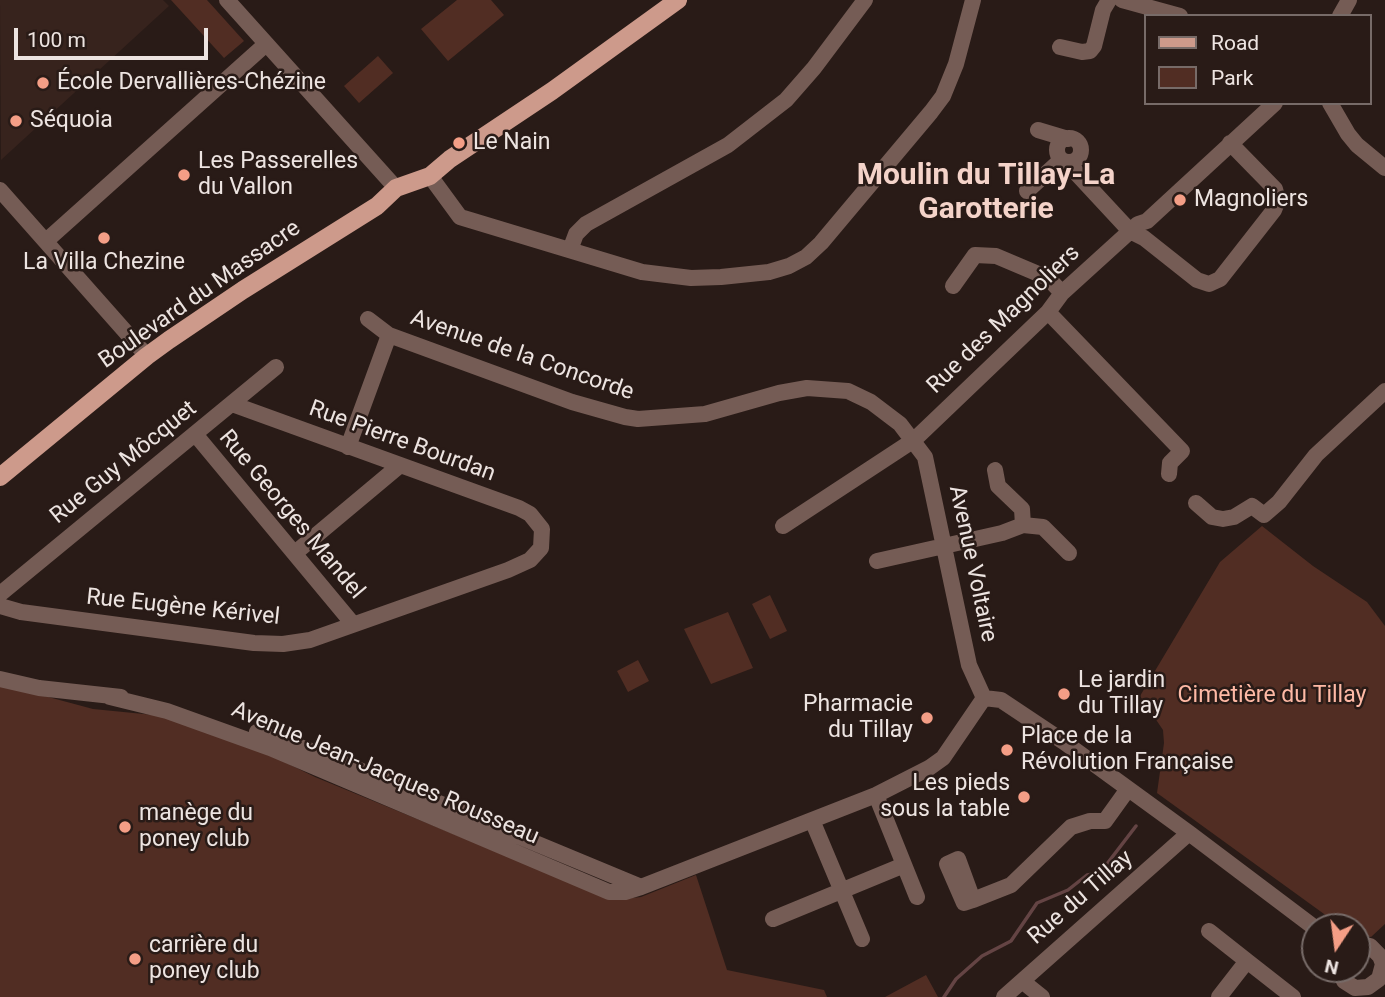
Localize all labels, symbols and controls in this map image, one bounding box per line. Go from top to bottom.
scale bar [18,14,212,58]
legend [1144,14,1371,105]
text: 100 m [27,28,86,52]
text: Road [1211,31,1259,55]
text: Park [1211,66,1253,90]
place label: École Dervallières-Chézine [57,69,326,97]
marker: École Dervallières-Chézine [35,75,51,91]
place label: Séquoia [30,107,113,135]
marker: Séquoia [8,113,24,129]
place label: Le Nain [473,129,551,157]
marker: Le Nain [451,135,467,151]
place label: Les Passerelles du Vallon [198,148,358,202]
district label: Moulin du Tillay-La Garotterie [857,158,1115,228]
marker: Les Passerelles du Vallon [176,167,192,183]
place label: Magnoliers [1194,186,1308,214]
marker: Magnoliers [1172,192,1188,208]
street label: Boulevard du Massacre [94,215,306,375]
marker: La Villa Chezine [96,230,112,246]
street label: Rue des Magnoliers [922,240,1086,400]
place label: La Villa Chezine [23,249,185,277]
street label: Avenue de la Concorde [407,305,637,407]
street label: Rue Pierre Bourdan [305,395,499,489]
street label: Rue Guy Môcquet [45,396,203,530]
street label: Rue Georges Mandel [212,425,370,605]
street label: Avenue Voltaire [942,483,1002,645]
street label: Rue Eugène Kérivel [85,584,281,632]
place label: Le jardin du Tillay [1078,667,1165,721]
park label: Cimetière du Tillay [1178,682,1366,710]
marker: Le jardin du Tillay [1056,686,1072,702]
place label: Pharmacie du Tillay [803,691,913,745]
street label: Avenue Jean-Jacques Rousseau [227,697,543,851]
marker: Pharmacie du Tillay [919,710,935,726]
place label: Place de la Révolution Française [1021,723,1233,777]
marker: Place de la Révolution Française [999,742,1015,758]
place label: Les pieds sous la table [880,770,1010,824]
marker: Les pieds sous la table [1016,789,1032,805]
place label: manège du poney club [139,800,253,854]
marker: manège du poney club [117,819,133,835]
street label: Rue du Tillay [1023,845,1139,951]
north arrow [1301,913,1371,983]
place label: carrière du poney club [149,932,260,986]
marker: carrière du poney club [127,951,143,967]
text: N [1322,954,1341,980]

